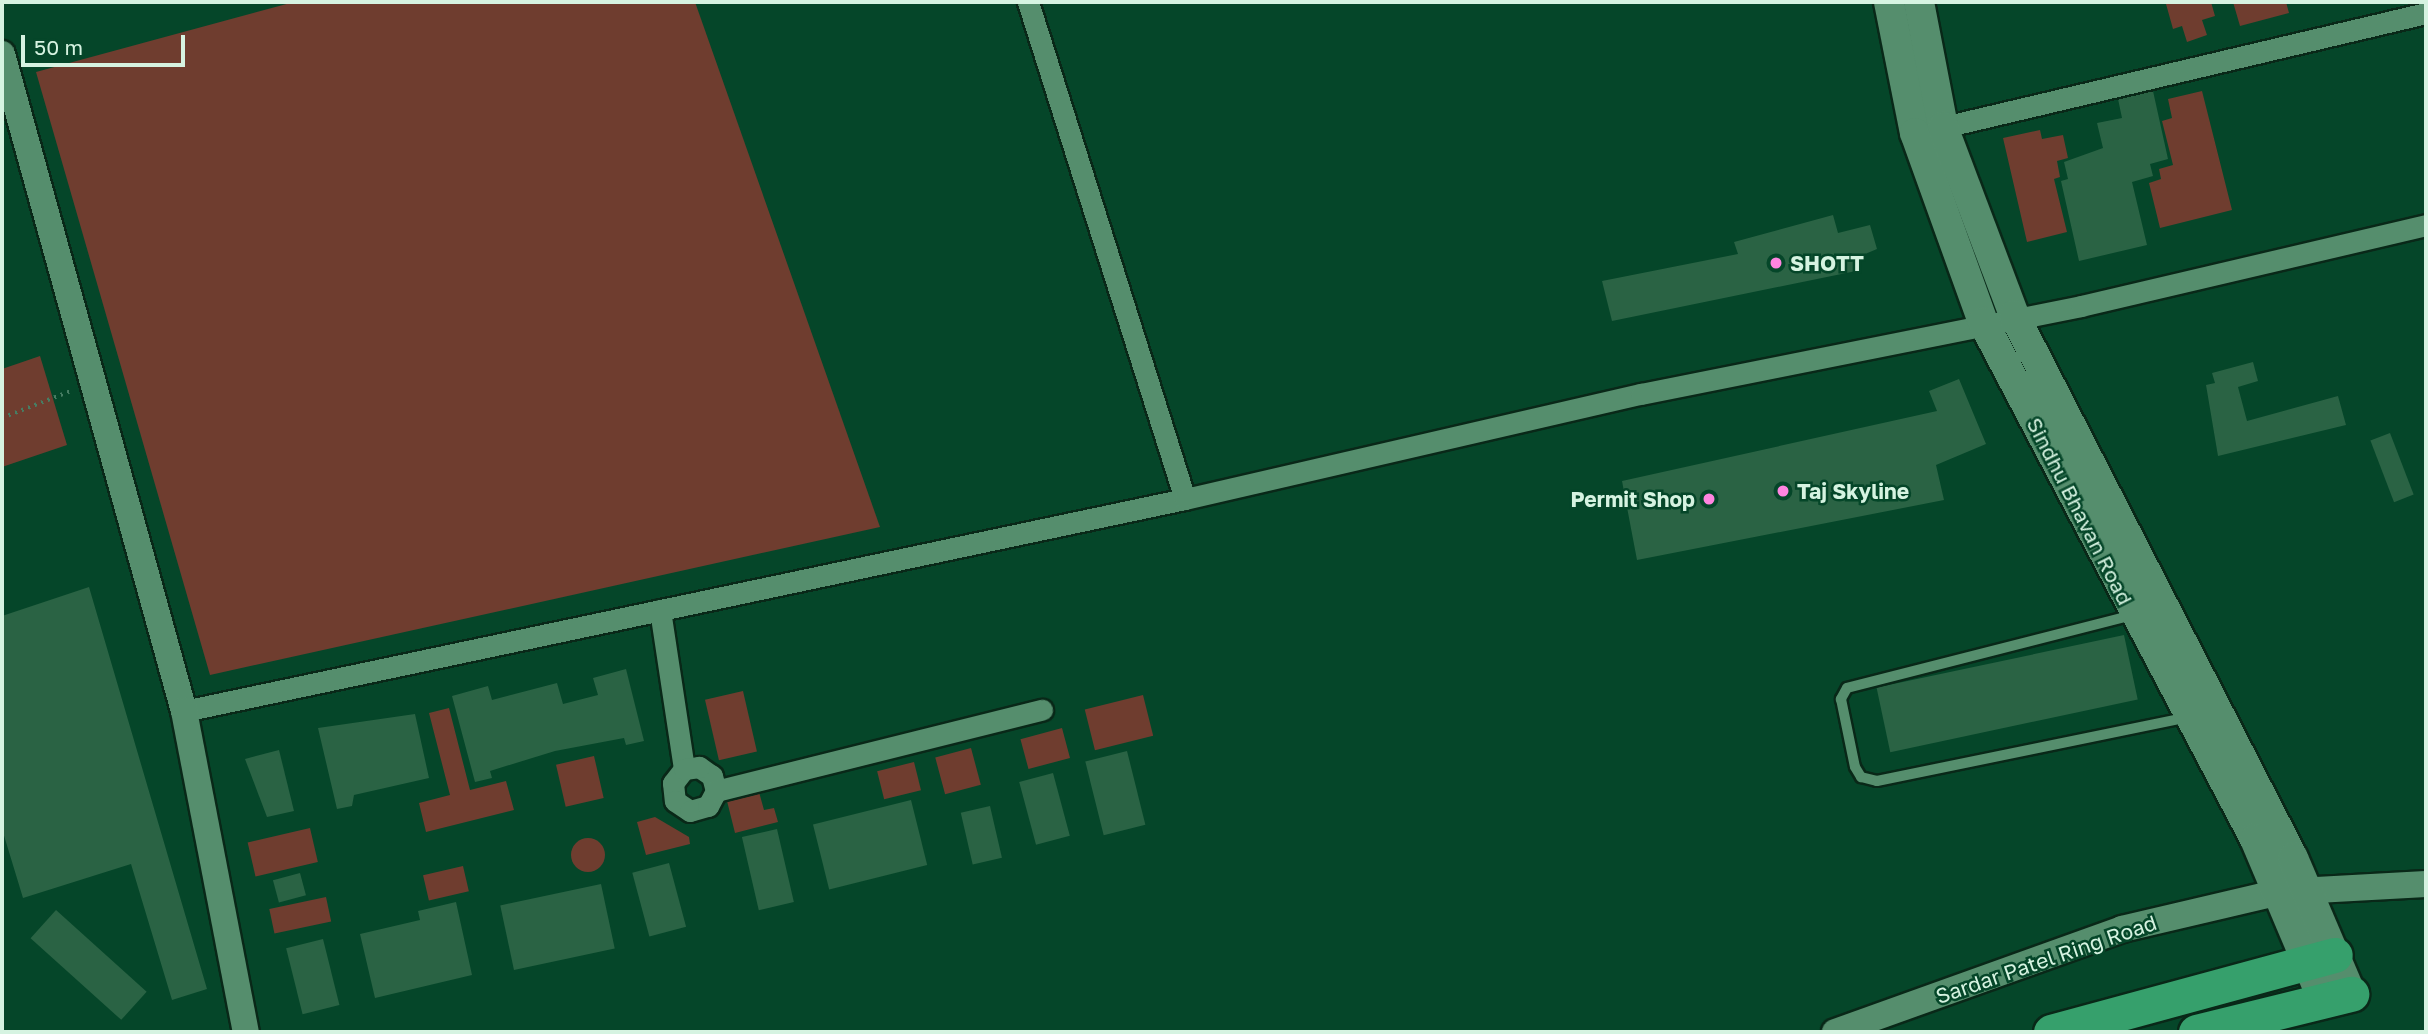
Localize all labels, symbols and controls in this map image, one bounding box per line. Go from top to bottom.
scale bar [24,21,189,65]
text: 50 m [34,34,83,60]
place label: SHOTT [1790,250,1864,276]
marker: SHOTT [1768,255,1784,271]
street label: Sindhu Bhavan Road [2022,413,2138,609]
place label: Taj Skyline [1797,478,1909,504]
marker: Taj Skyline [1775,483,1791,499]
place label: Permit Shop [1570,486,1695,512]
marker: Permit Shop [1701,491,1717,507]
street label: Sardar Patel Ring Road [1932,909,2160,1009]

